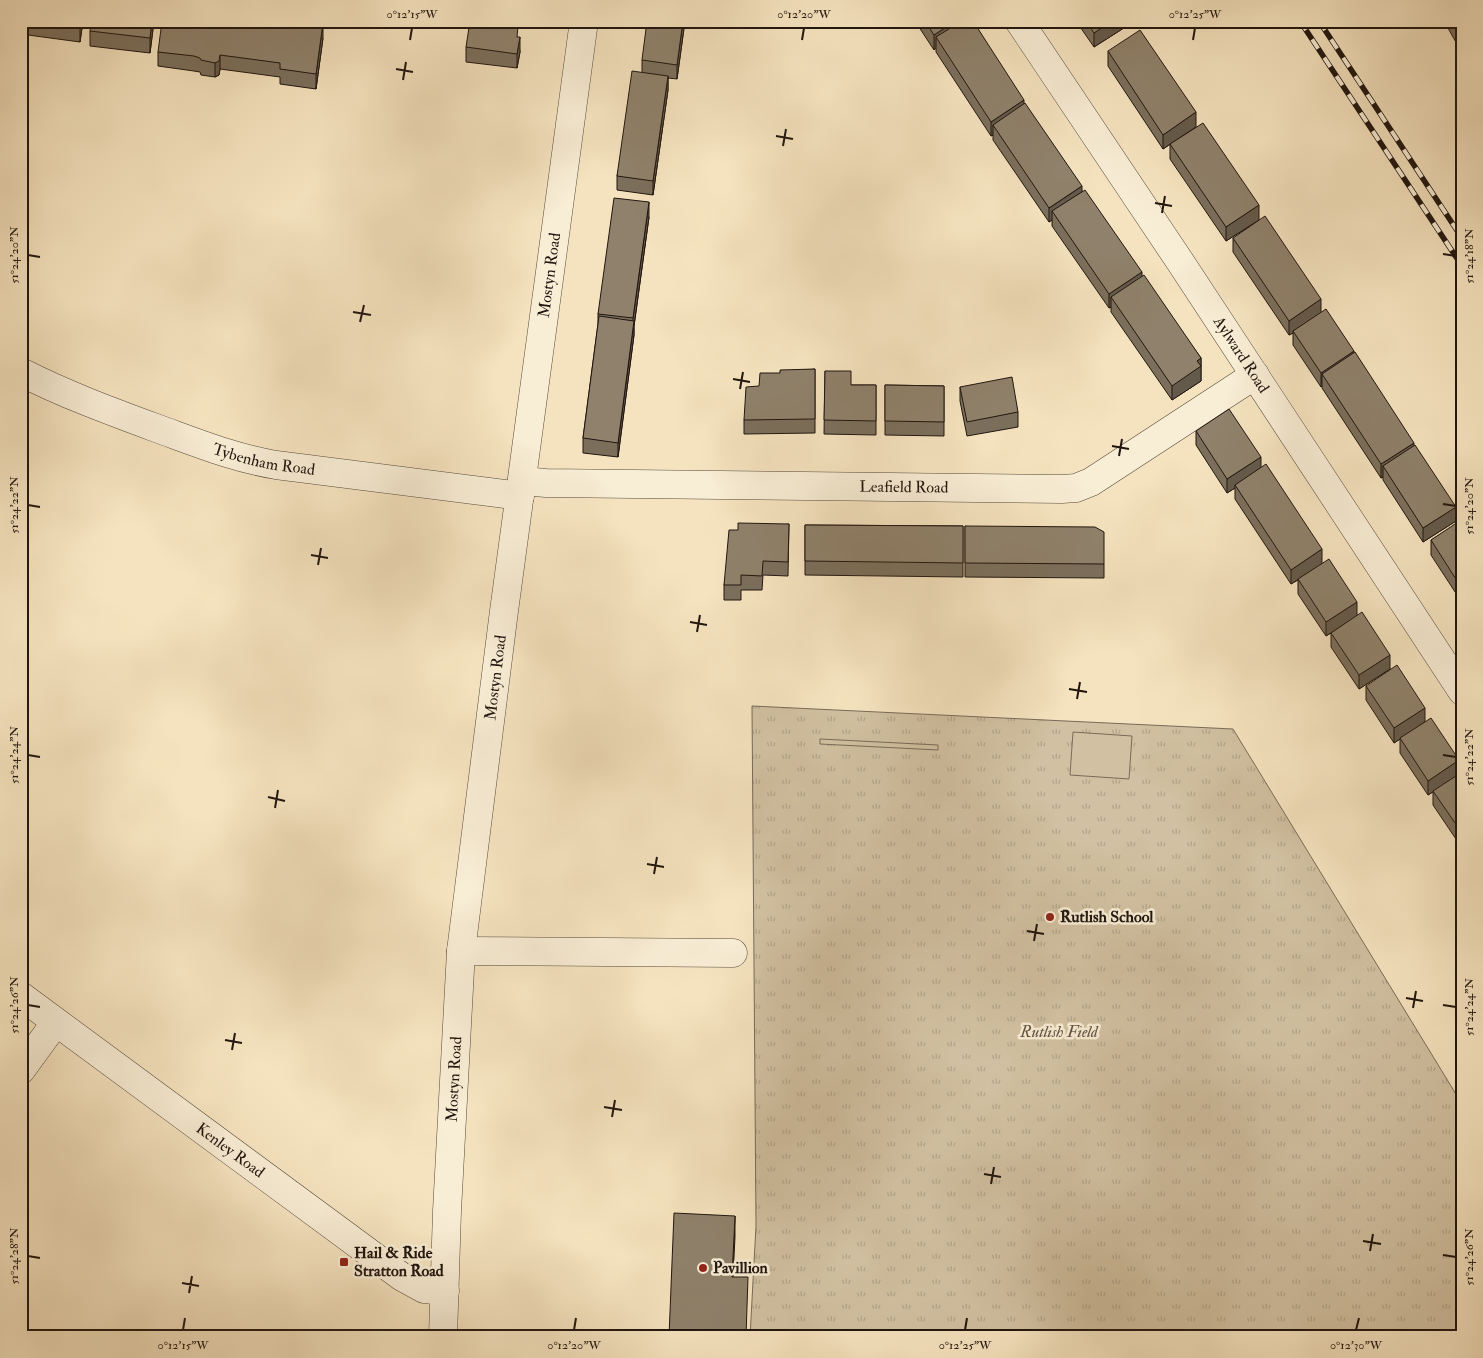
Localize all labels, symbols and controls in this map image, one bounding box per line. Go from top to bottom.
text: 0°12'15"W [387,7,438,22]
text: 0°12'20"W [777,7,832,22]
text: 0°12'25"W [1169,7,1222,22]
text: 51°24'20"N [7,226,22,284]
text: 51°24'18"N [1462,228,1477,284]
street label: Mostyn Road [534,231,565,319]
street label: Aylward Road [1208,312,1274,397]
street label: Tybenham Road [210,439,316,480]
text: 51°24'22"N [7,476,22,534]
street label: Leafield Road [859,477,949,498]
text: 51°24'20"N [1462,477,1477,535]
street label: Mostyn Road [480,634,511,721]
text: 51°24'24"N [7,726,22,784]
text: 51°24'22"N [1462,728,1477,786]
place label: Rutlish School [1060,907,1154,927]
marker: Rutlish School [1044,911,1056,923]
text: 51°24'26"N [7,976,22,1034]
text: 51°24'24"N [1462,978,1477,1036]
park label: Rutlish Field [1019,1022,1099,1042]
street label: Mostyn Road [442,1036,466,1123]
street label: Kenley Road [192,1118,269,1182]
text: 51°24'28"N [7,1227,22,1285]
text: 51°24'26"N [1462,1228,1477,1286]
place label: Hail & Ride Stratton Road [354,1243,444,1281]
marker: Hail & Ride Stratton Road [338,1256,350,1268]
place label: Pavillion [713,1258,769,1278]
marker: Pavillion [697,1262,709,1274]
text: 0°12'15"W [158,1338,209,1353]
text: 0°12'20"W [547,1338,602,1353]
text: 0°12'25"W [939,1338,992,1353]
text: 0°12'30"W [1330,1338,1383,1353]

